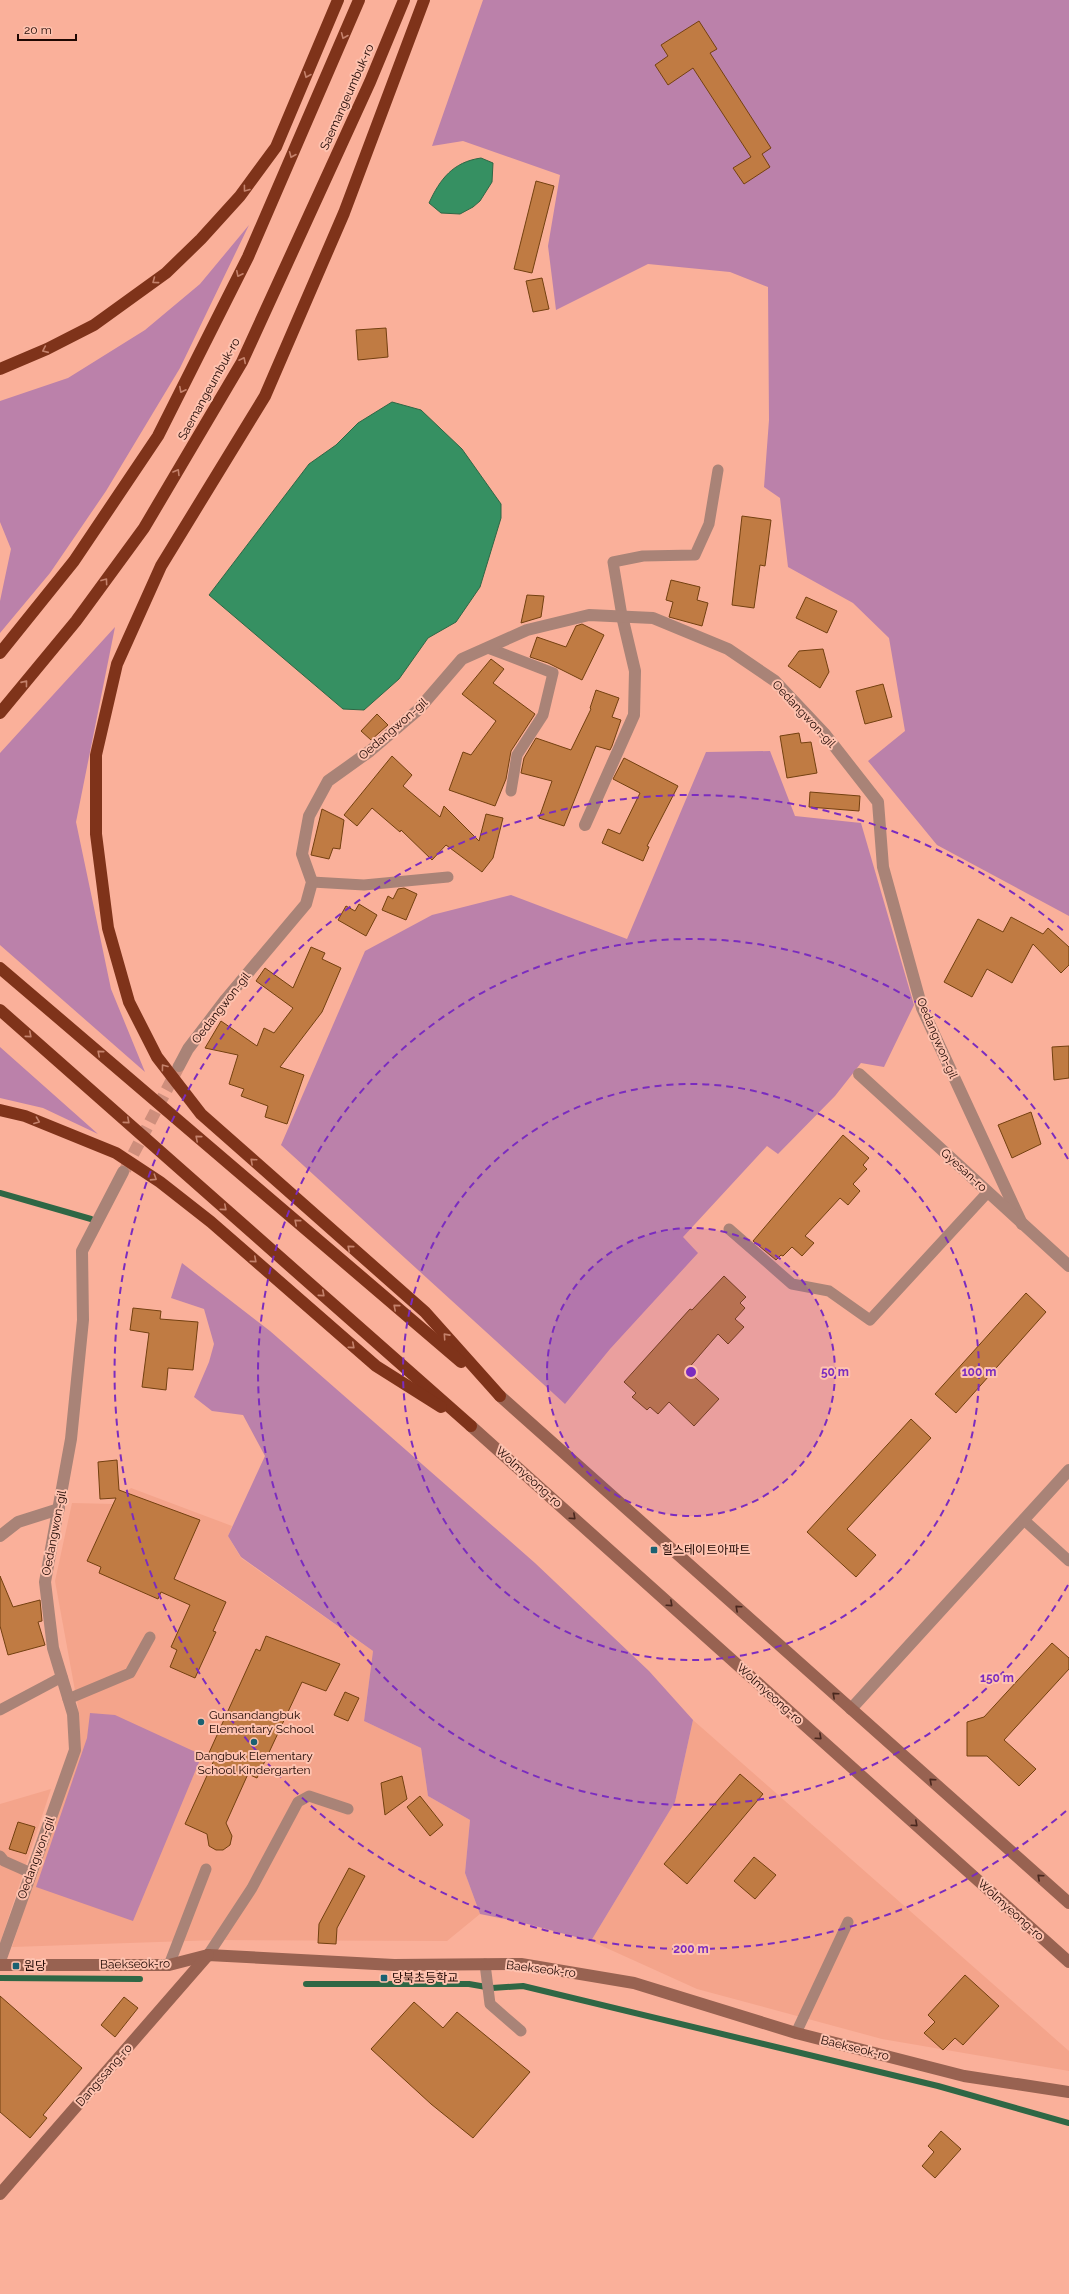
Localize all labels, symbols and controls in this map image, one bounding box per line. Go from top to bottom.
scale bar [18,16,76,42]
text: 20 m [24,23,52,37]
one-way arrow [340,32,348,39]
street label: Saemangeumbuk-ro [317,42,377,152]
one-way arrow [303,71,311,78]
one-way arrow [289,151,297,158]
one-way arrow [243,184,250,191]
one-way arrow [236,270,244,277]
one-way arrow [152,276,159,283]
street label: Saemangeumbuk-ro [175,335,243,443]
one-way arrow [42,345,49,353]
one-way arrow [238,357,246,365]
one-way arrow [179,386,186,394]
one-way arrow [172,470,180,477]
one-way arrow [100,578,107,585]
street label: Oedangwon-gil [769,678,839,751]
one-way arrow [21,681,28,688]
street label: Oedangwon-gil [356,695,431,763]
street label: Oedangwon-gil [189,969,254,1046]
street label: Oedangwon-gil [914,995,961,1081]
one-way arrow [24,1031,32,1038]
one-way arrow [97,1051,104,1058]
one-way arrow [162,1064,169,1071]
one-way arrow [34,1116,41,1124]
one-way arrow [122,1117,129,1124]
one-way arrow [196,1135,203,1142]
street label: Gyesan-ro [938,1146,990,1194]
one-way arrow [250,1159,258,1166]
one-way arrow [150,1173,157,1180]
one-way arrow [219,1203,227,1210]
one-way arrow [294,1219,302,1227]
one-way arrow [347,1245,355,1252]
one-way arrow [249,1256,257,1263]
one-way arrow [317,1289,324,1296]
one-way arrow [393,1304,401,1311]
one-way arrow [443,1333,450,1340]
one-way arrow [347,1341,355,1348]
centre of rings [684,1365,698,1379]
text: 50 m [821,1365,849,1379]
text: 100 m [962,1365,996,1379]
street label: Wolmyeong-ro [493,1444,565,1510]
street label: Oedangwon-gil [39,1488,69,1577]
one-way arrow [568,1512,576,1520]
place label: 힐스테이트아파트 [662,1543,750,1557]
marker: 힐스테이트아파트 [649,1545,659,1555]
one-way arrow [665,1599,672,1606]
one-way arrow [736,1606,743,1613]
street label: Wolmyeong-ro [734,1661,806,1727]
text: 150 m [980,1671,1014,1685]
one-way arrow [833,1692,840,1699]
place label: Gunsandangbuk Elementary School [209,1708,315,1736]
marker: Gunsandangbuk Elementary School [196,1717,206,1727]
one-way arrow [814,1733,821,1740]
marker: Dangbuk Elementary School Kindergarten [249,1737,259,1747]
place label: Dangbuk Elementary School Kindergarten [195,1749,313,1777]
one-way arrow [930,1779,937,1786]
street label: Oedangwon-gil [15,1814,58,1901]
one-way arrow [911,1819,918,1826]
one-way arrow [1037,1874,1045,1882]
street label: Wolmyeong-ro [975,1877,1047,1943]
text: 200 m [673,1942,709,1956]
street label: Baekseok-ro [100,1956,170,1972]
street label: Baekseok-ro [505,1958,577,1980]
place label: 원당 [24,1959,46,1973]
marker: 원당 [11,1961,21,1971]
place label: 당북초등학교 [392,1971,458,1985]
marker: 당북초등학교 [379,1973,389,1983]
street label: Baekseok-ro [819,2033,891,2063]
street label: Dangssang-ro [73,2041,135,2109]

